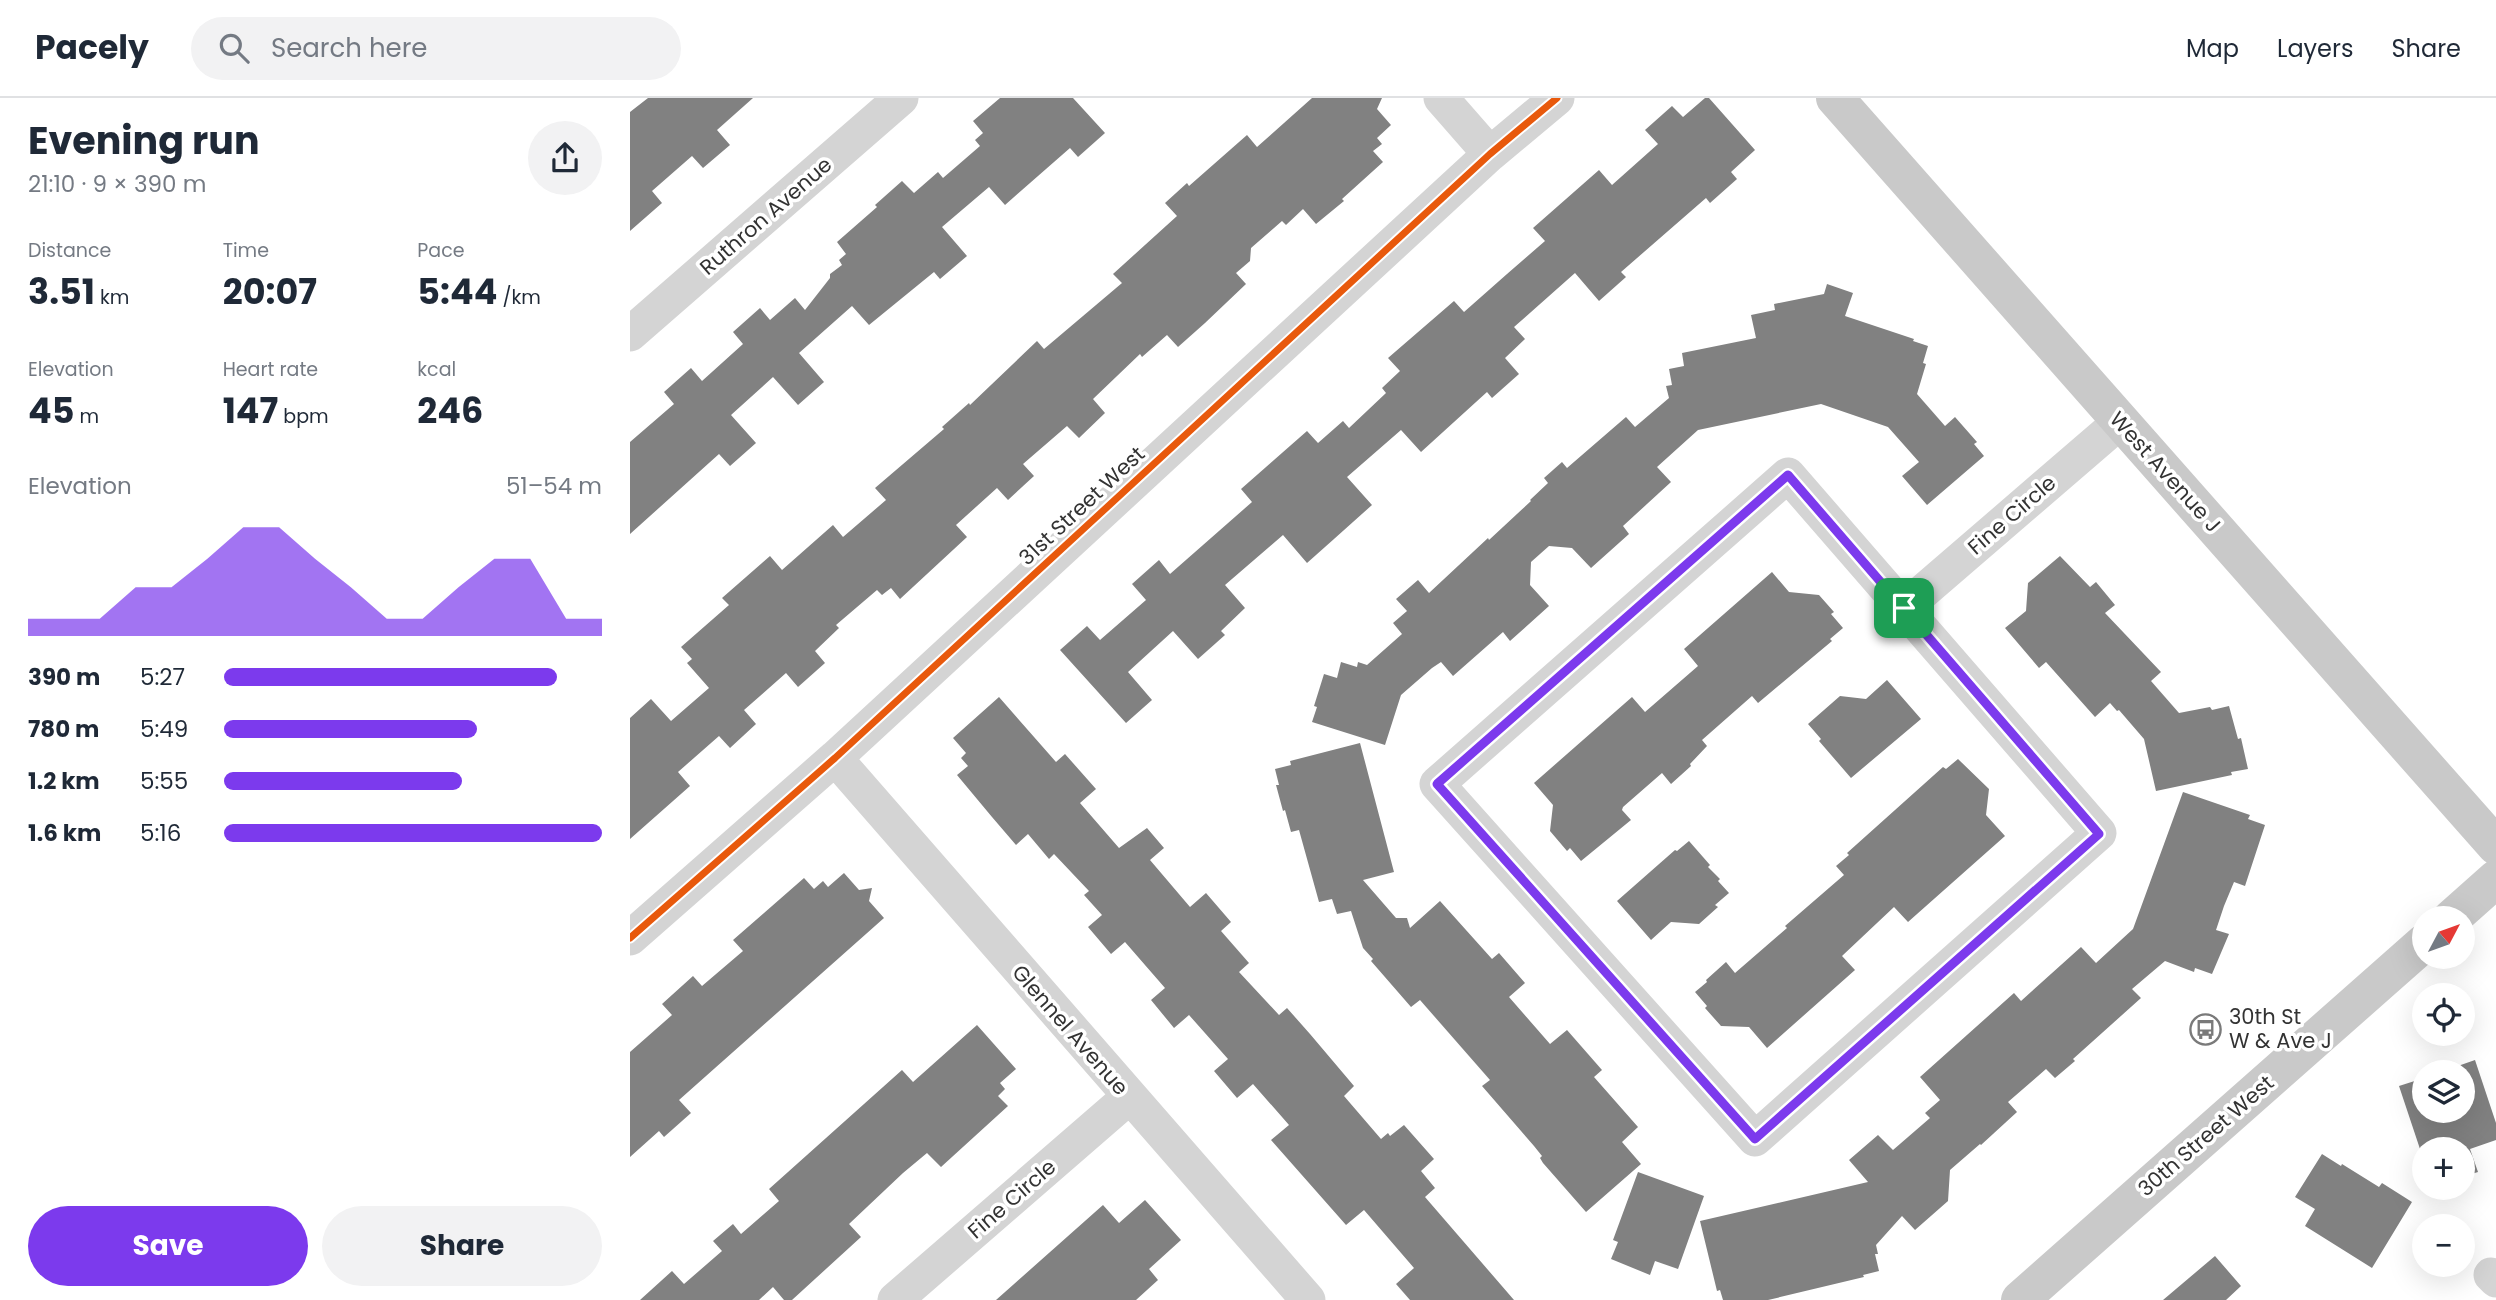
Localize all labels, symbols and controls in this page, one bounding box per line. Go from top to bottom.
search box [191,17,681,80]
text: Pacely [35,24,149,71]
icon: search [215,29,253,67]
text: Search here [271,30,428,66]
text: Map [2186,32,2239,65]
text: Layers [2277,32,2353,65]
text: Share [2391,32,2461,65]
text: Evening run [28,114,260,167]
button: share [528,121,602,195]
street label: Ruthron Avenue [693,150,838,281]
text: 21:10 · 9 × 390 m [28,168,206,200]
text: Distance [28,237,111,264]
text: Time [223,237,269,264]
text: Pace [417,237,465,264]
text: 3.51 [28,267,95,316]
text: 20:07 [223,267,317,316]
text: 5:44 [417,267,497,316]
text: km [95,284,129,311]
text: /km [497,284,541,311]
text: Elevation [28,356,114,383]
text: Heart rate [223,356,318,383]
text: kcal [417,356,456,383]
text: 45 [28,386,74,435]
text: 147 [223,386,278,435]
text: 246 [417,386,483,435]
text: m [74,403,99,430]
text: bpm [278,403,329,430]
street label: West Avenue J [2103,405,2227,538]
street label: 31st Street West [1012,440,1151,572]
street label: Fine Circle [1961,468,2062,561]
text: Elevation [28,470,132,502]
text: 51–54 m [506,470,602,502]
pin [1874,578,1934,638]
icon: arrive [1885,589,1923,627]
text: 390 m [28,661,100,693]
text: 5:27 [140,661,185,693]
text: 780 m [28,713,99,745]
text: 5:49 [140,713,188,745]
text: 1.2 km [28,765,100,797]
text: 5:55 [140,765,188,797]
text: 1.6 km [28,817,101,849]
text: 5:16 [140,817,181,849]
north arrow [2412,906,2474,970]
map controls [2412,906,2475,1277]
street label: Glennel Avenue [1006,958,1135,1101]
button: locate [2412,983,2475,1046]
place label: 30th St W & Ave J [2229,1002,2332,1055]
bus stop icon: 30th St W & Ave J [2189,1012,2223,1046]
button: layers [2412,1060,2475,1123]
street label: 30th Street West [2131,1068,2280,1203]
button: + [2412,1137,2475,1200]
street label: Fine Circle [961,1152,1062,1245]
button: Save [28,1206,308,1286]
button: Share [322,1206,602,1286]
button: − [2412,1214,2475,1277]

